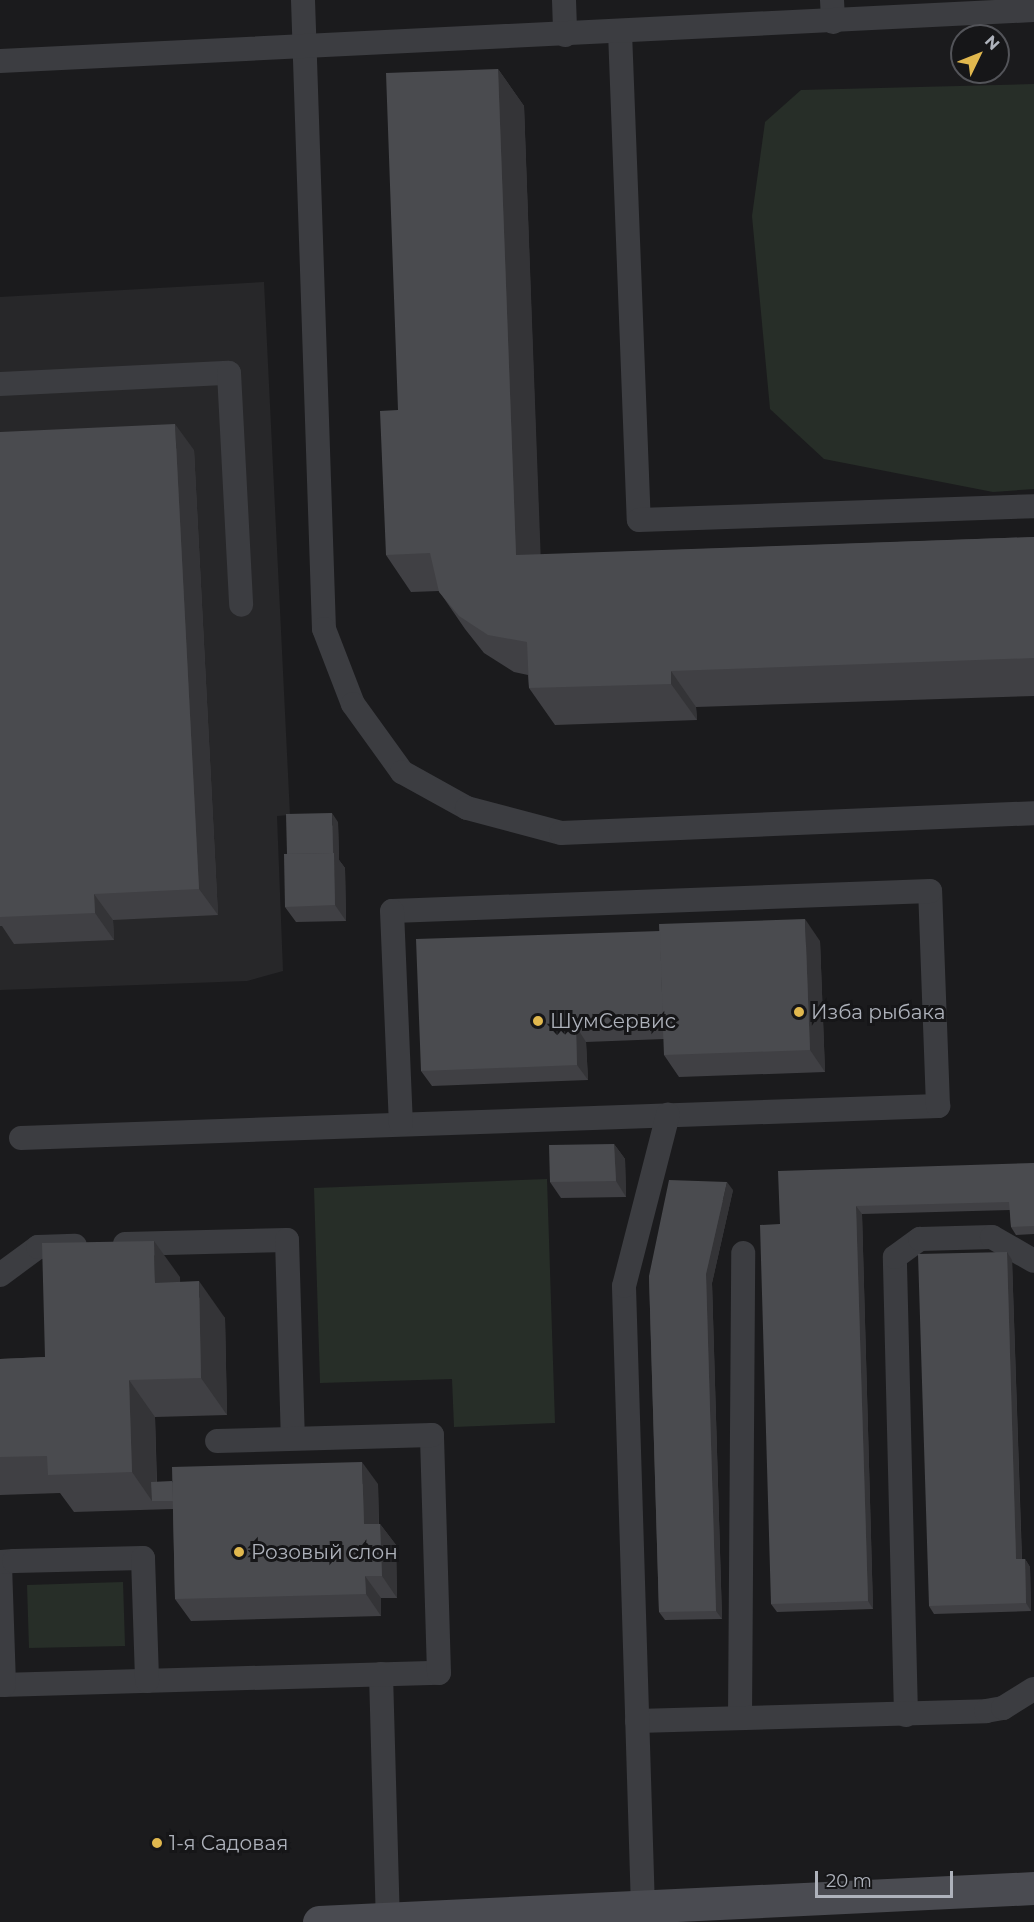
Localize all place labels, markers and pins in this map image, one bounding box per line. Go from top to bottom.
place label: Изба рыбака [811,1000,945,1024]
marker: Изба рыбака [792,1005,806,1019]
place label: ШумСервис [550,1009,676,1033]
marker: ШумСервис [531,1014,545,1028]
place label: Розовый слон [251,1540,398,1564]
marker: Розовый слон [232,1545,246,1559]
place label: 1-я Садовая [169,1831,288,1855]
marker: 1-я Садовая [150,1836,164,1850]

